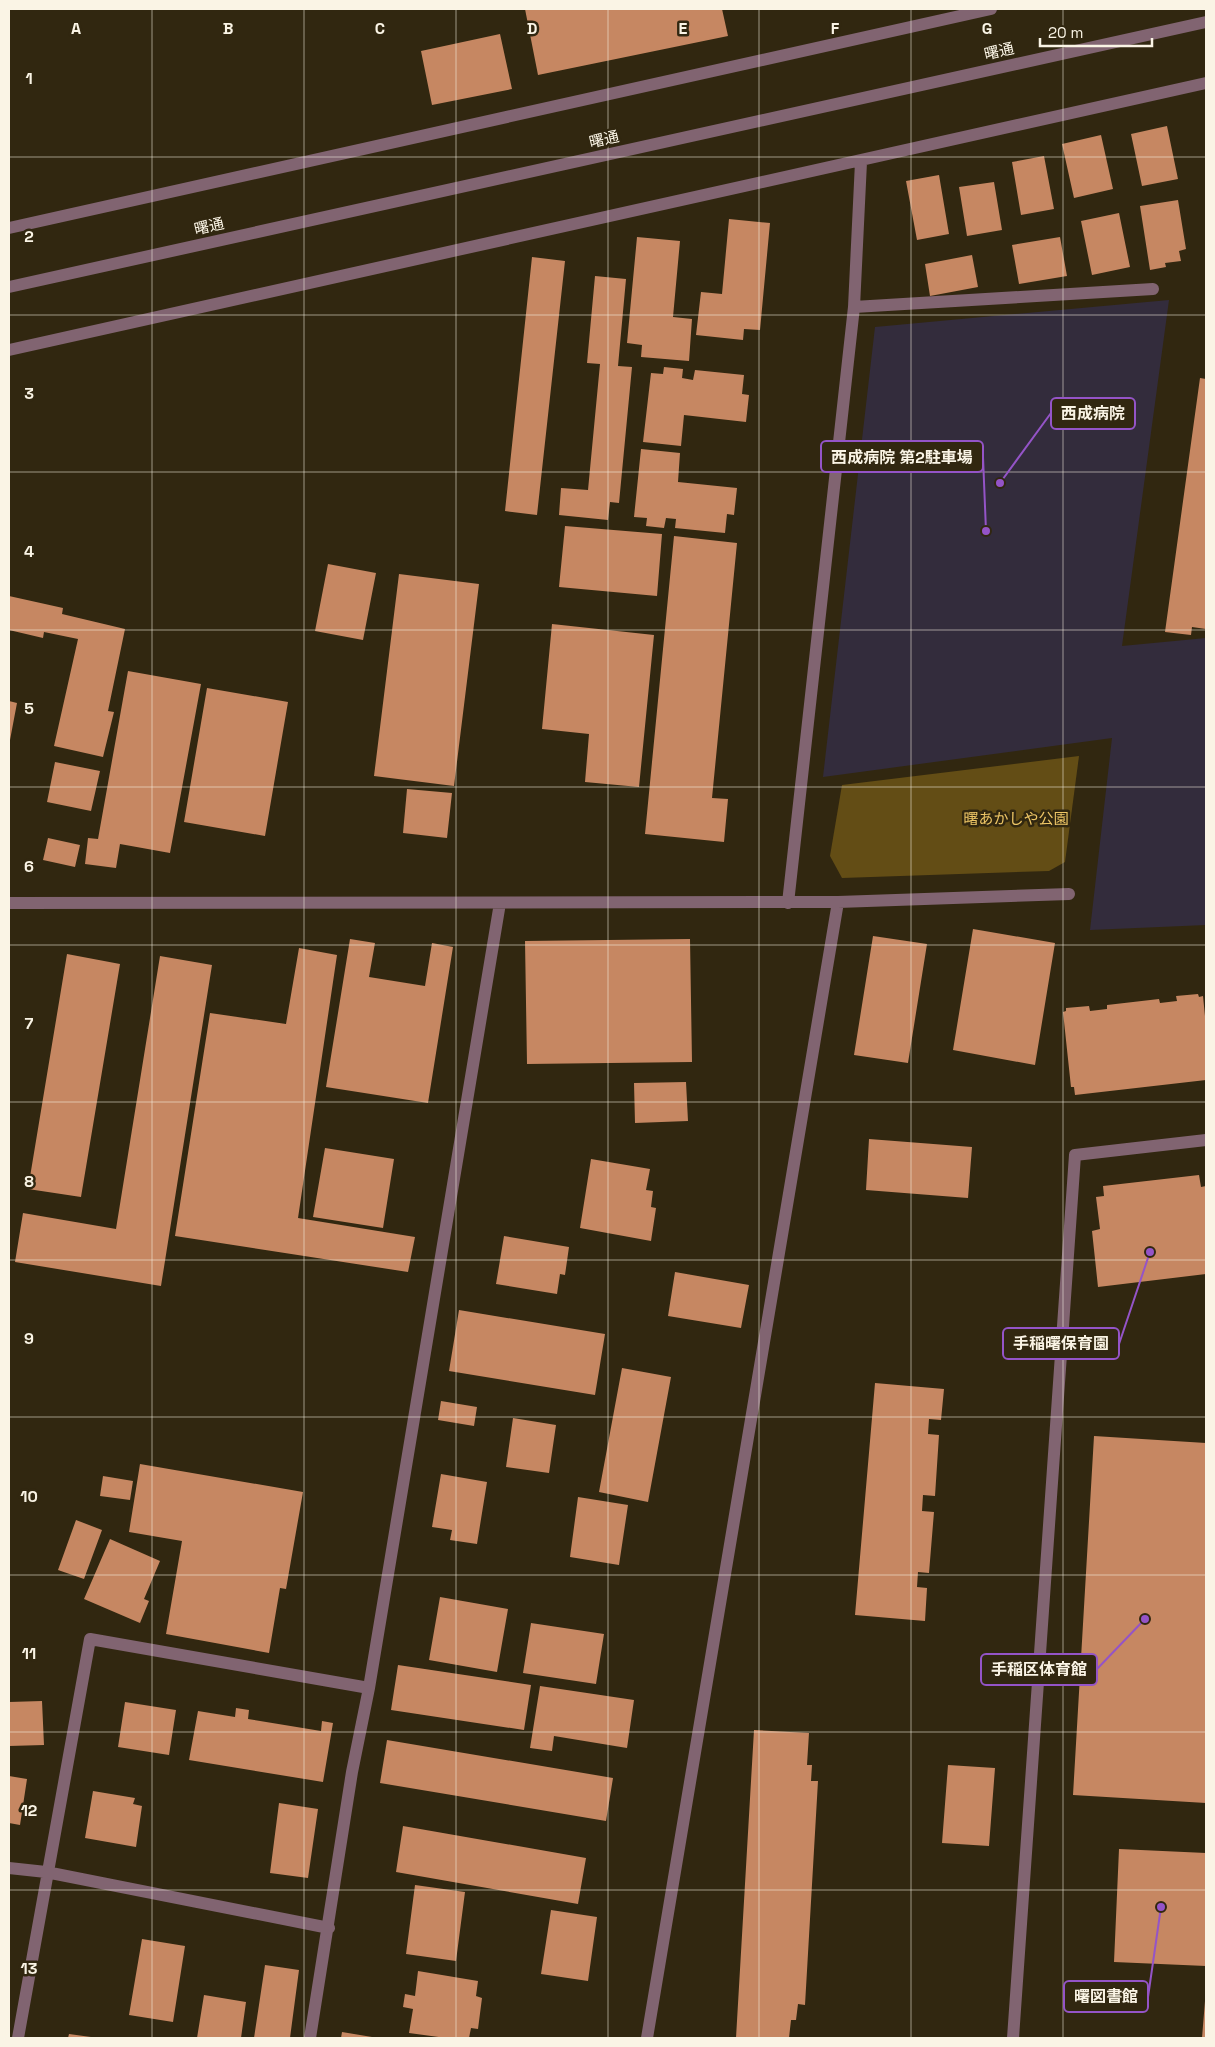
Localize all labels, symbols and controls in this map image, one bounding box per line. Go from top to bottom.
scale bar [1040,15,1152,47]
text: A [71,18,81,39]
text: B [223,18,233,39]
text: C [375,18,385,39]
text: D [527,18,537,39]
text: E [679,18,688,39]
text: F [831,18,840,39]
text: G [982,18,992,39]
text: 20 m [1048,23,1083,42]
street label: 曙通 [982,38,1016,64]
text: 1 [25,68,33,89]
street label: 曙通 [587,126,621,152]
street label: 曙通 [192,213,226,239]
text: 2 [24,226,34,247]
text: 3 [24,383,34,404]
callout: 西成病院 [1051,398,1135,429]
text: 西成病院 [1061,403,1125,424]
callout: 西成病院 第2駐車場 [821,441,983,472]
text: 西成病院 第2駐車場 [831,447,973,468]
text: 4 [24,541,34,562]
text: 5 [24,698,34,719]
park label: 曙あかしや公園 [964,809,1068,828]
text: 6 [24,856,34,877]
text: 7 [25,1013,34,1034]
text: 8 [24,1171,34,1192]
text: 9 [24,1328,34,1349]
callout: 手稲曙保育園 [1003,1328,1119,1359]
text: 手稲曙保育園 [1013,1333,1109,1354]
text: 10 [20,1486,38,1507]
text: 11 [22,1643,36,1664]
callout: 手稲区体育館 [981,1654,1097,1685]
text: 手稲区体育館 [991,1659,1087,1680]
text: 12 [21,1800,37,1821]
text: 13 [21,1958,38,1979]
callout: 曙図書館 [1064,1981,1148,2012]
text: 曙図書館 [1074,1986,1138,2007]

